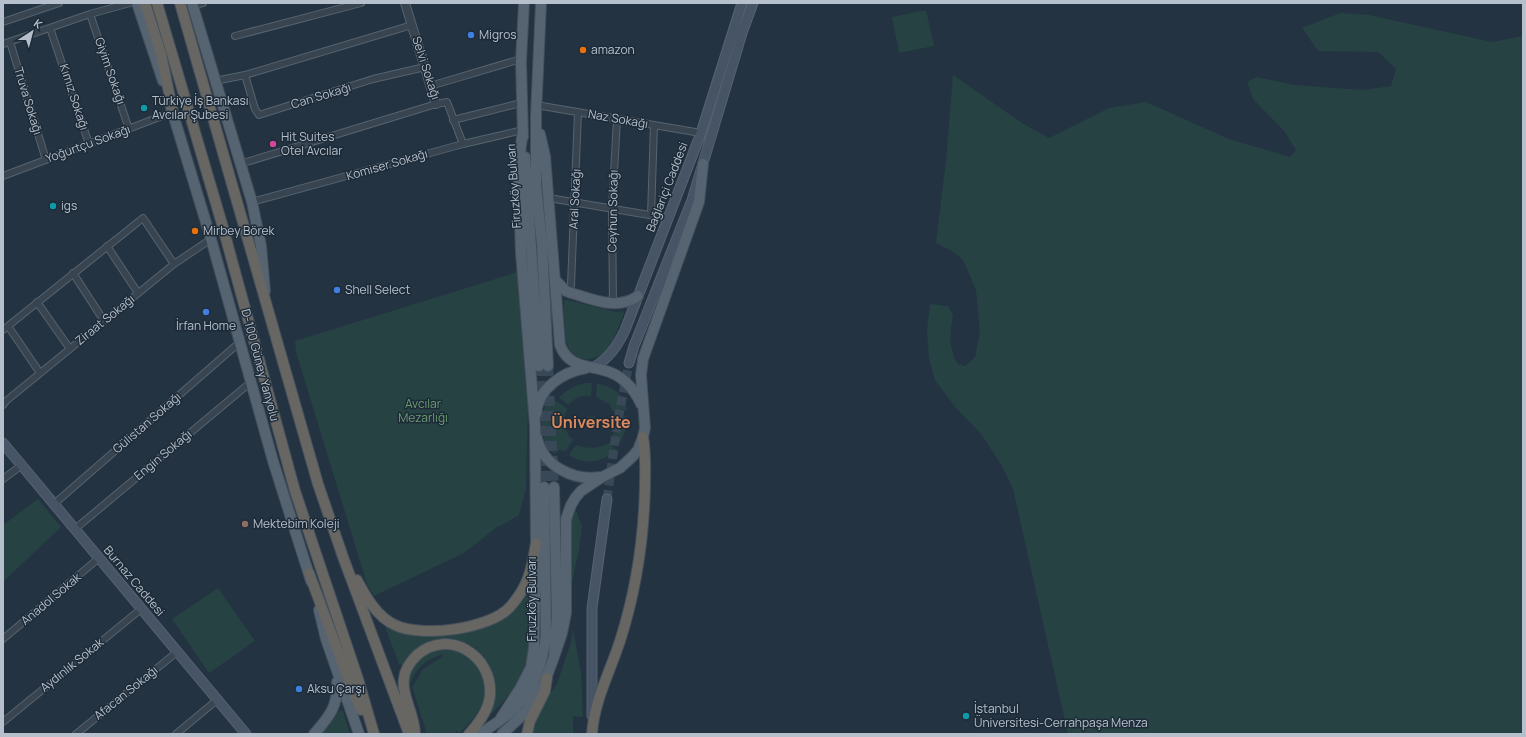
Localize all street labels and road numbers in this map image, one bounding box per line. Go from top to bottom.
street label: Selvi Sokağı [408,34,445,102]
street label: Giyim Sokağı [91,35,130,107]
street label: Kımız Sokağı [56,62,93,132]
street label: Truva Sokağı [10,65,47,137]
street label: Can Sokağı [289,78,353,113]
street label: Naz Sokağı [587,105,649,132]
street label: Yoğurtçu Sokağı [43,120,133,167]
street label: Bağlariçi Caddesi [642,139,691,234]
street label: Firuzköy Bulvarı [502,143,525,229]
street label: Komiser Sokağı [344,145,429,184]
street label: Aral Sokağı [564,168,585,230]
street label: Ceyhun Sokağı [603,170,622,252]
street label: Ziraat Sokağı [71,290,138,349]
street label: D-100 Güney Yanyolu [237,307,284,423]
street label: Gülistan Sokağı [109,388,185,457]
street label: Engin Sokağı [130,425,195,484]
street label: Burnaz Caddesi [100,542,169,619]
street label: Firuzköy Bulvarı [523,557,540,641]
street label: Anadol Sokak [17,568,85,629]
street label: Aydınlık Sokak [36,633,108,695]
street label: Afacan Sokağı [90,662,161,724]

